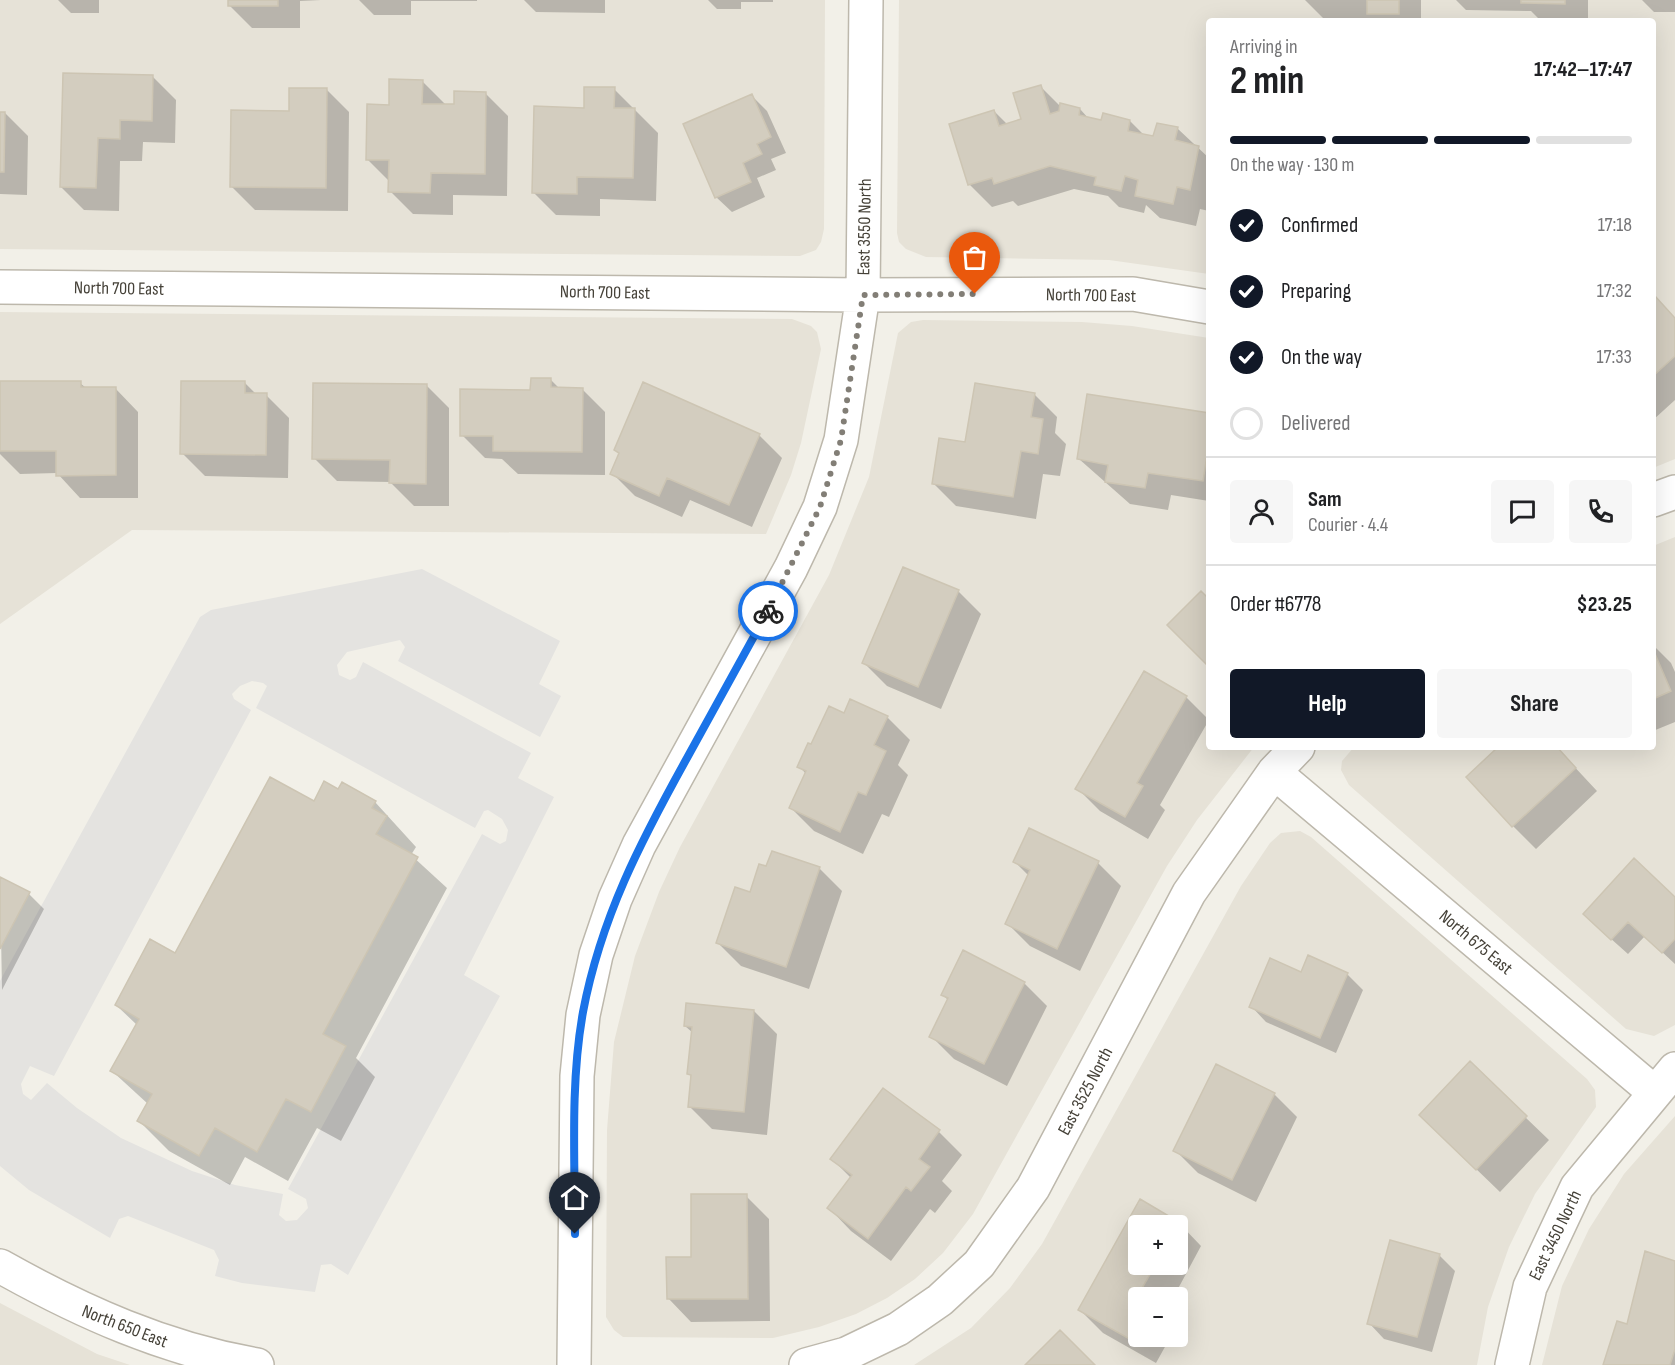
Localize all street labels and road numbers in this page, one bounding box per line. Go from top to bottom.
street label: East 3550 North [853,178,876,276]
street label: North 700 East [74,277,165,300]
street label: North 700 East [560,281,651,304]
street label: North 700 East [1046,284,1137,307]
street label: North 675 East [1435,906,1517,979]
street label: East 3525 North [1054,1044,1117,1139]
street label: East 3450 North [1525,1187,1586,1284]
street label: North 650 East [79,1301,171,1353]

